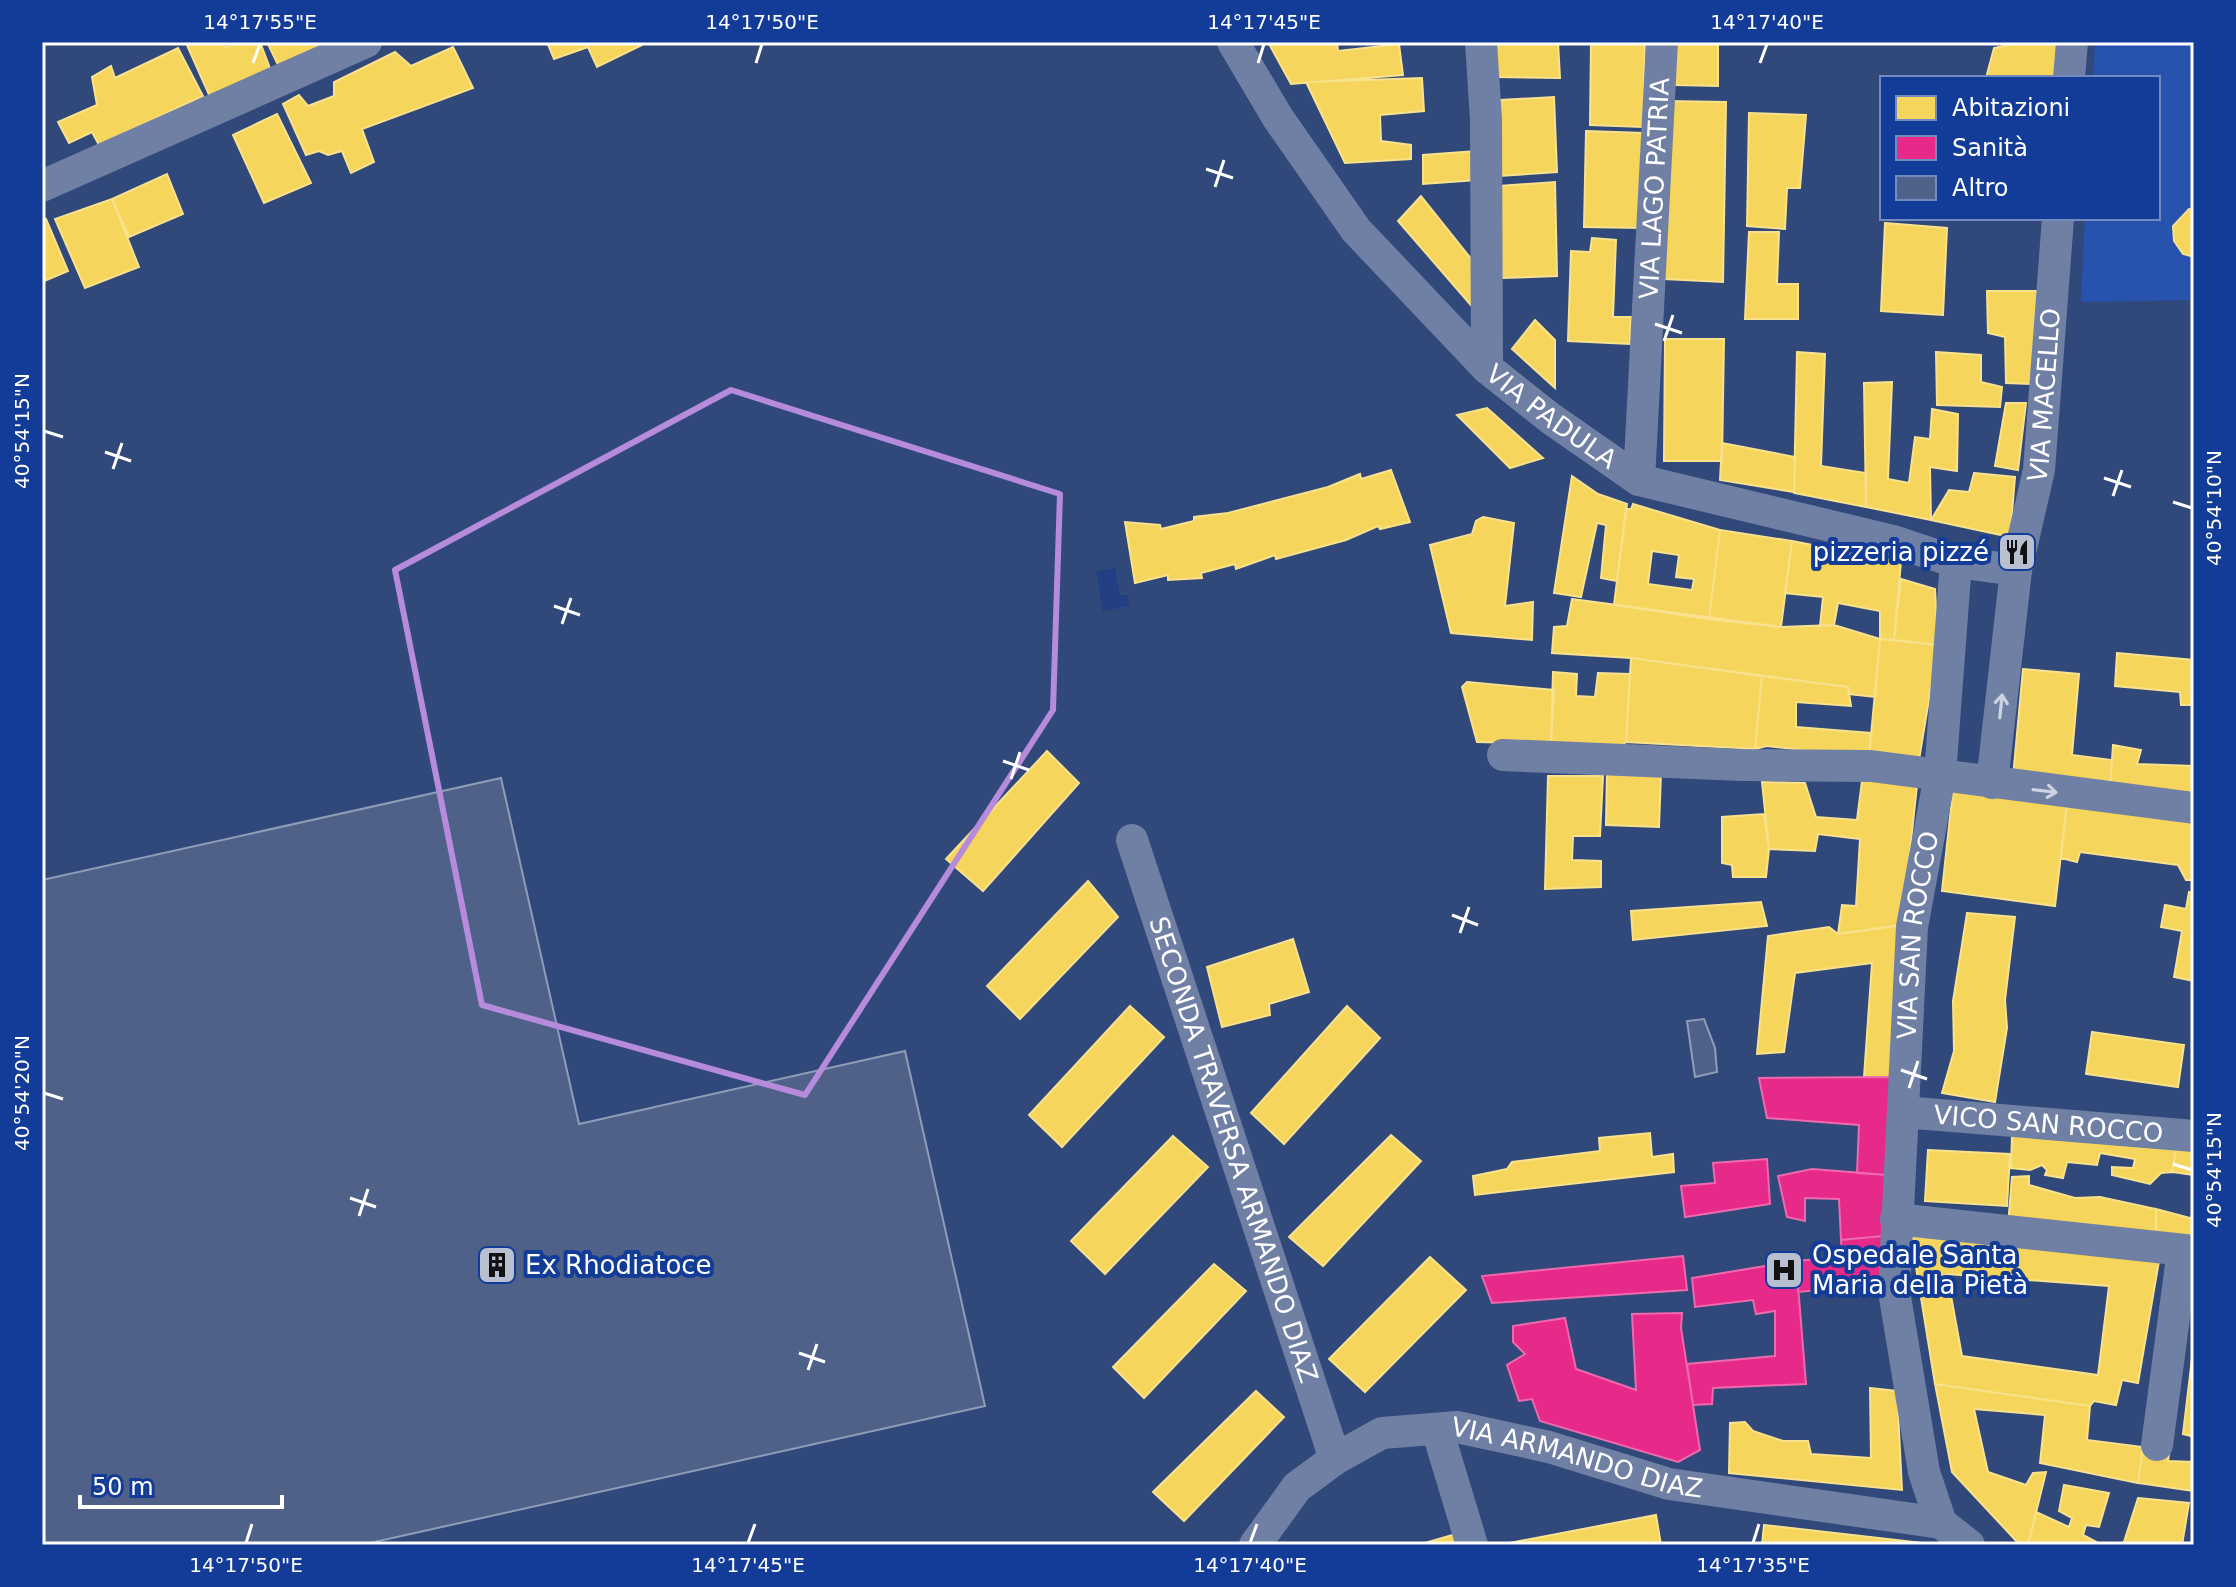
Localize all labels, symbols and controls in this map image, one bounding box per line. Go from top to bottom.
text: 14°17'55"E [203,10,317,34]
text: 14°17'50"E [705,10,819,34]
text: 14°17'45"E [1207,10,1321,34]
text: 14°17'40"E [1710,10,1824,34]
legend [1880,76,2160,220]
street label: VIA LAGO PATRIA [1634,77,1675,300]
text: Abitazioni [1952,94,2070,122]
text: Sanità [1952,134,2028,162]
text: Altro [1952,174,2009,202]
street label: VIA MACELLO [2022,307,2066,485]
street label: VIA PADULA [1480,358,1623,475]
text: 40°54'15"N [10,373,34,489]
text: 40°54'10"N [2202,450,2226,566]
restaurant icon: pizzeria pizzé [1996,531,2038,573]
place label: pizzeria pizzé [1813,537,1989,567]
one-way arrow [1993,693,2008,720]
one-way arrow [2032,784,2057,799]
street label: VIA SAN ROCCO [1891,829,1944,1040]
street label: SECONDA TRAVERSA ARMANDO DIAZ [1143,913,1324,1387]
text: 40°54'20"N [10,1035,34,1151]
street label: VICO SAN ROCCO [1933,1100,2164,1148]
text: 40°54'15"N [2202,1112,2226,1228]
place label: Ospedale Santa Maria della Pietà [1812,1240,2028,1300]
building icon: Ex Rhodiatoce [476,1244,518,1286]
hospital icon: Ospedale Santa Maria della Pietà [1763,1249,1805,1291]
place label: Ex Rhodiatoce [525,1250,712,1280]
street label: VIA ARMANDO DIAZ [1449,1411,1705,1504]
scale bar [80,1459,282,1509]
text: 50 m [92,1473,154,1501]
text: 14°17'50"E [189,1553,303,1577]
text: 14°17'45"E [691,1553,805,1577]
text: 14°17'40"E [1193,1553,1307,1577]
text: 14°17'35"E [1696,1553,1810,1577]

